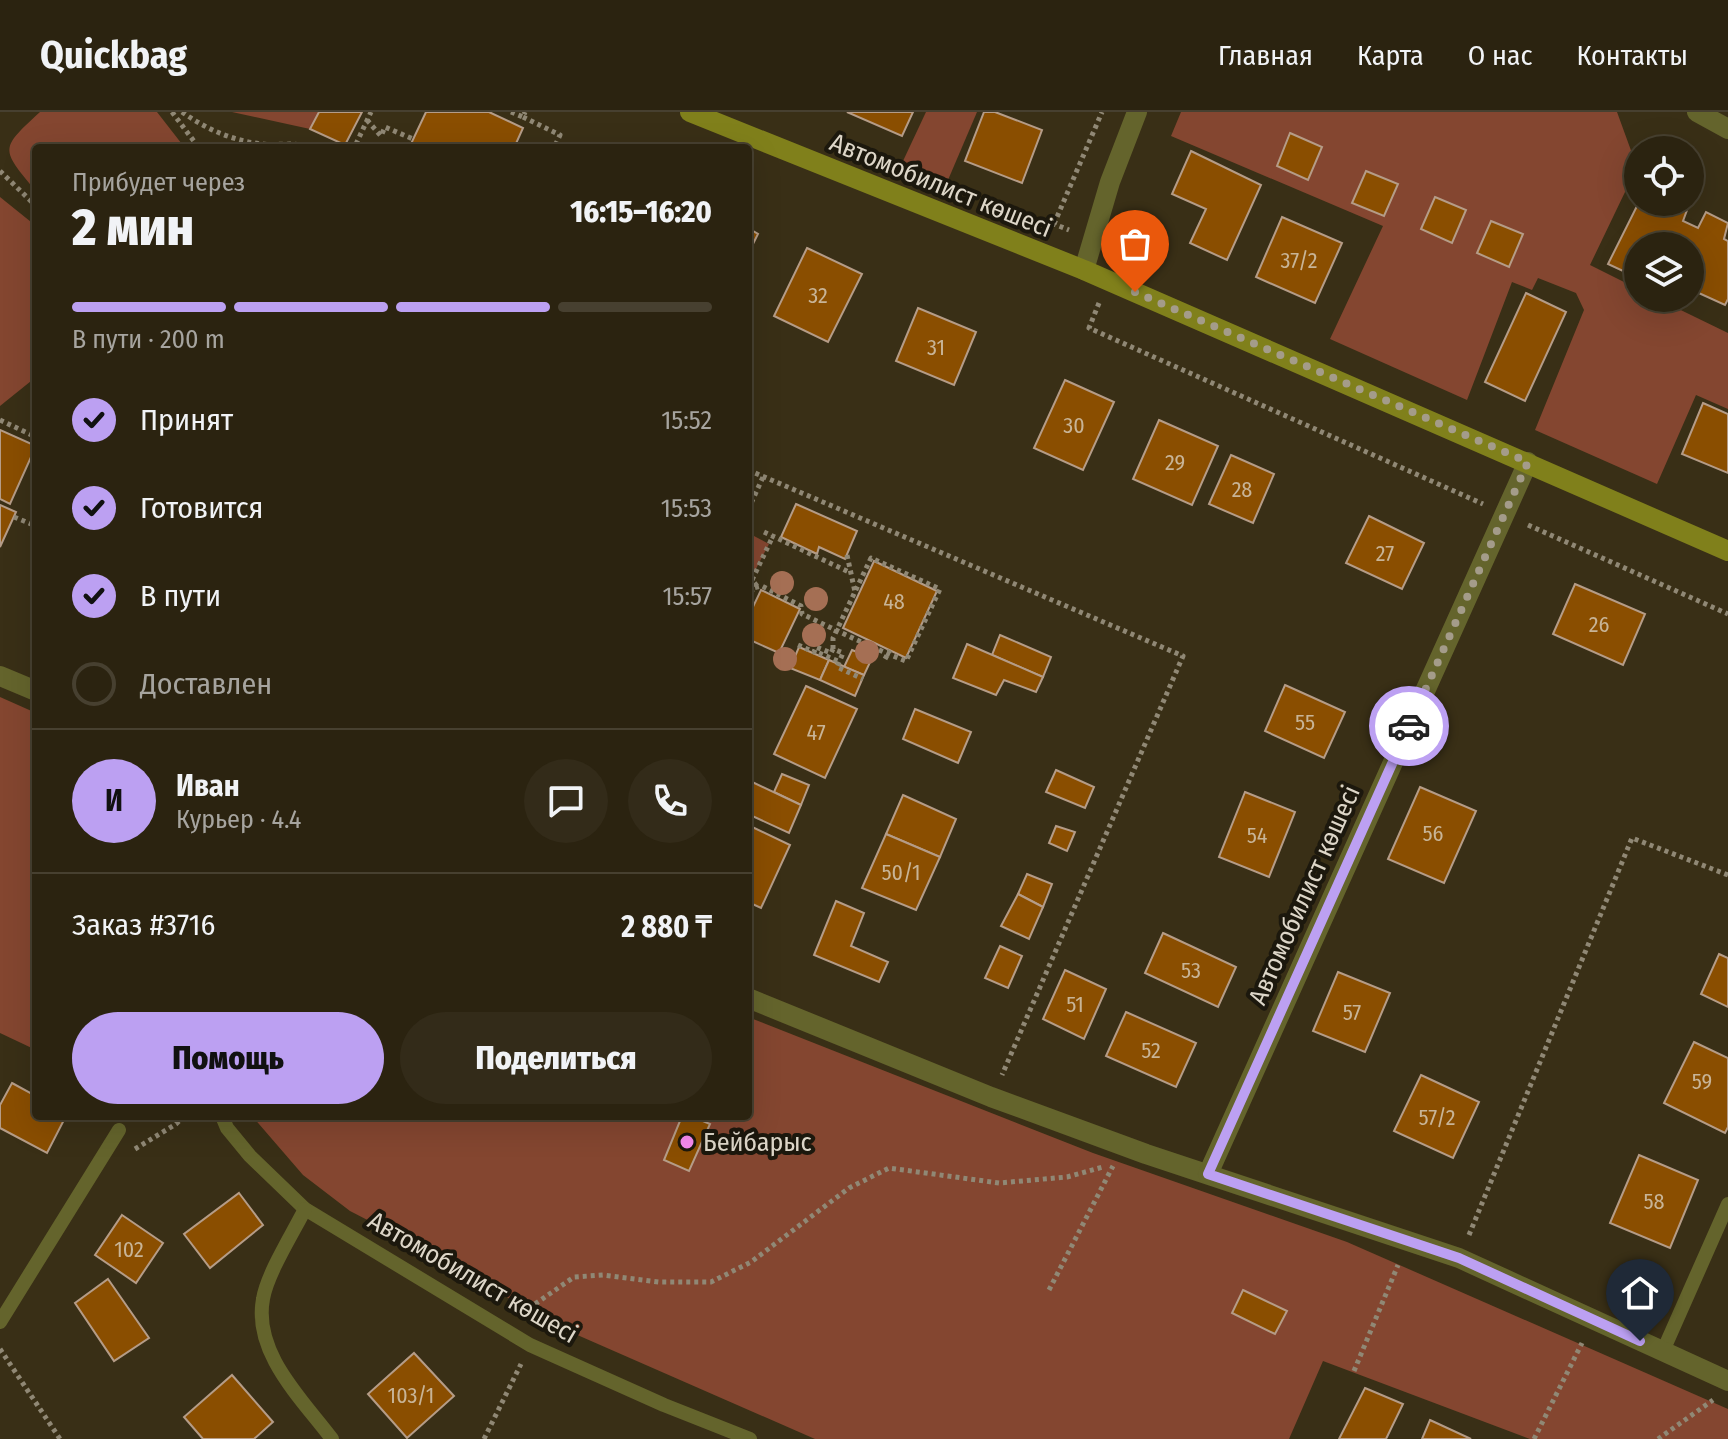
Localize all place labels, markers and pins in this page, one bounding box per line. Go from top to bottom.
pin [1101,210,1169,292]
place label: Бейбарыс [703,1127,812,1158]
marker: Бейбарыс [678,1133,696,1151]
pin [1606,1259,1674,1341]

